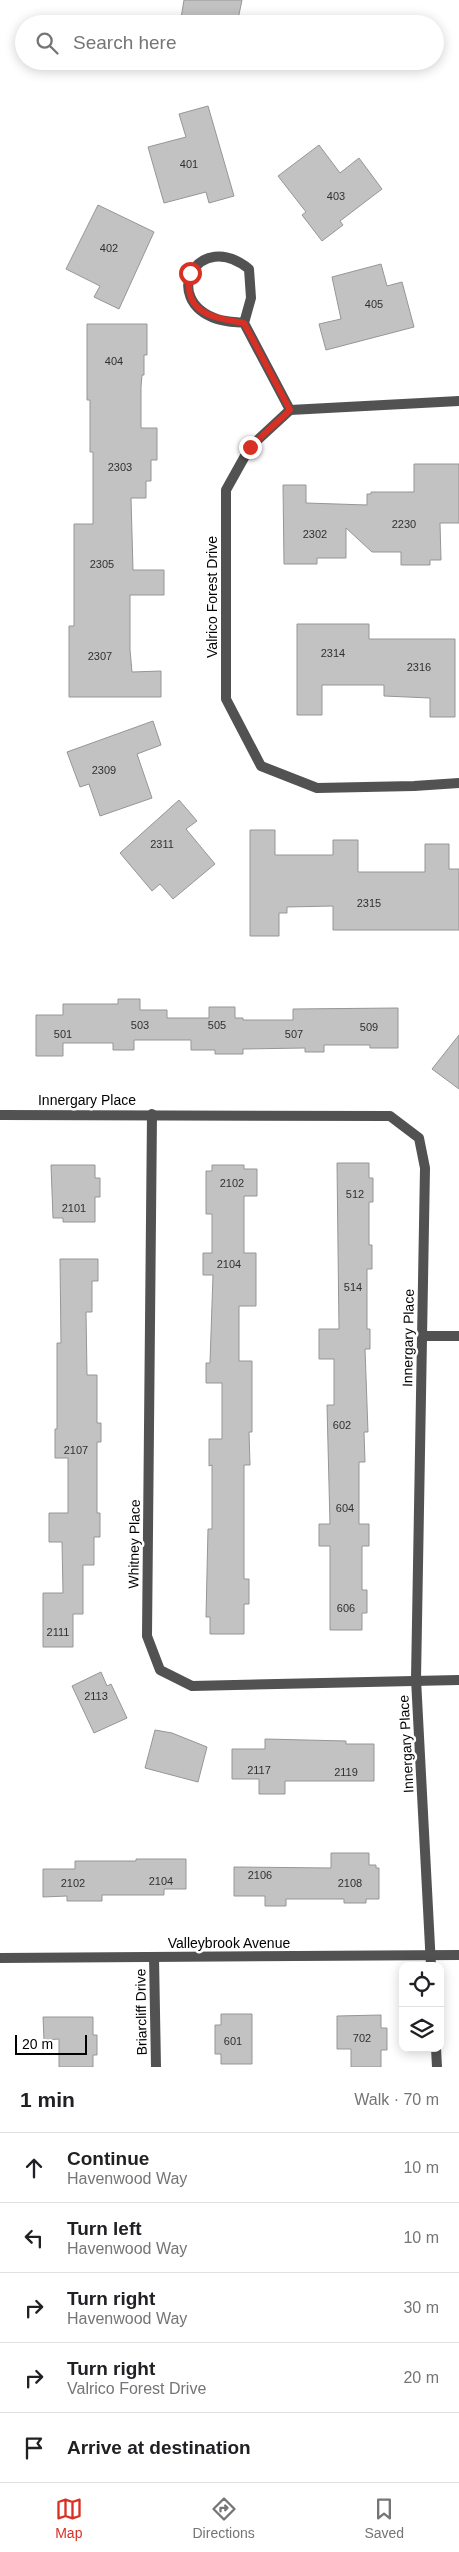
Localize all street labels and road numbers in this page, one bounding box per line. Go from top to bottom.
street label: Valrico Forest Drive [204,536,220,658]
street label: Innergary Place [38,1092,136,1108]
street label: Innergary Place [399,1289,417,1387]
street label: Whitney Place [125,1499,143,1589]
street label: Innergary Place [395,1694,417,1793]
street label: Valleybrook Avenue [168,1935,290,1951]
street label: Briarcliff Drive [132,1968,150,2056]

